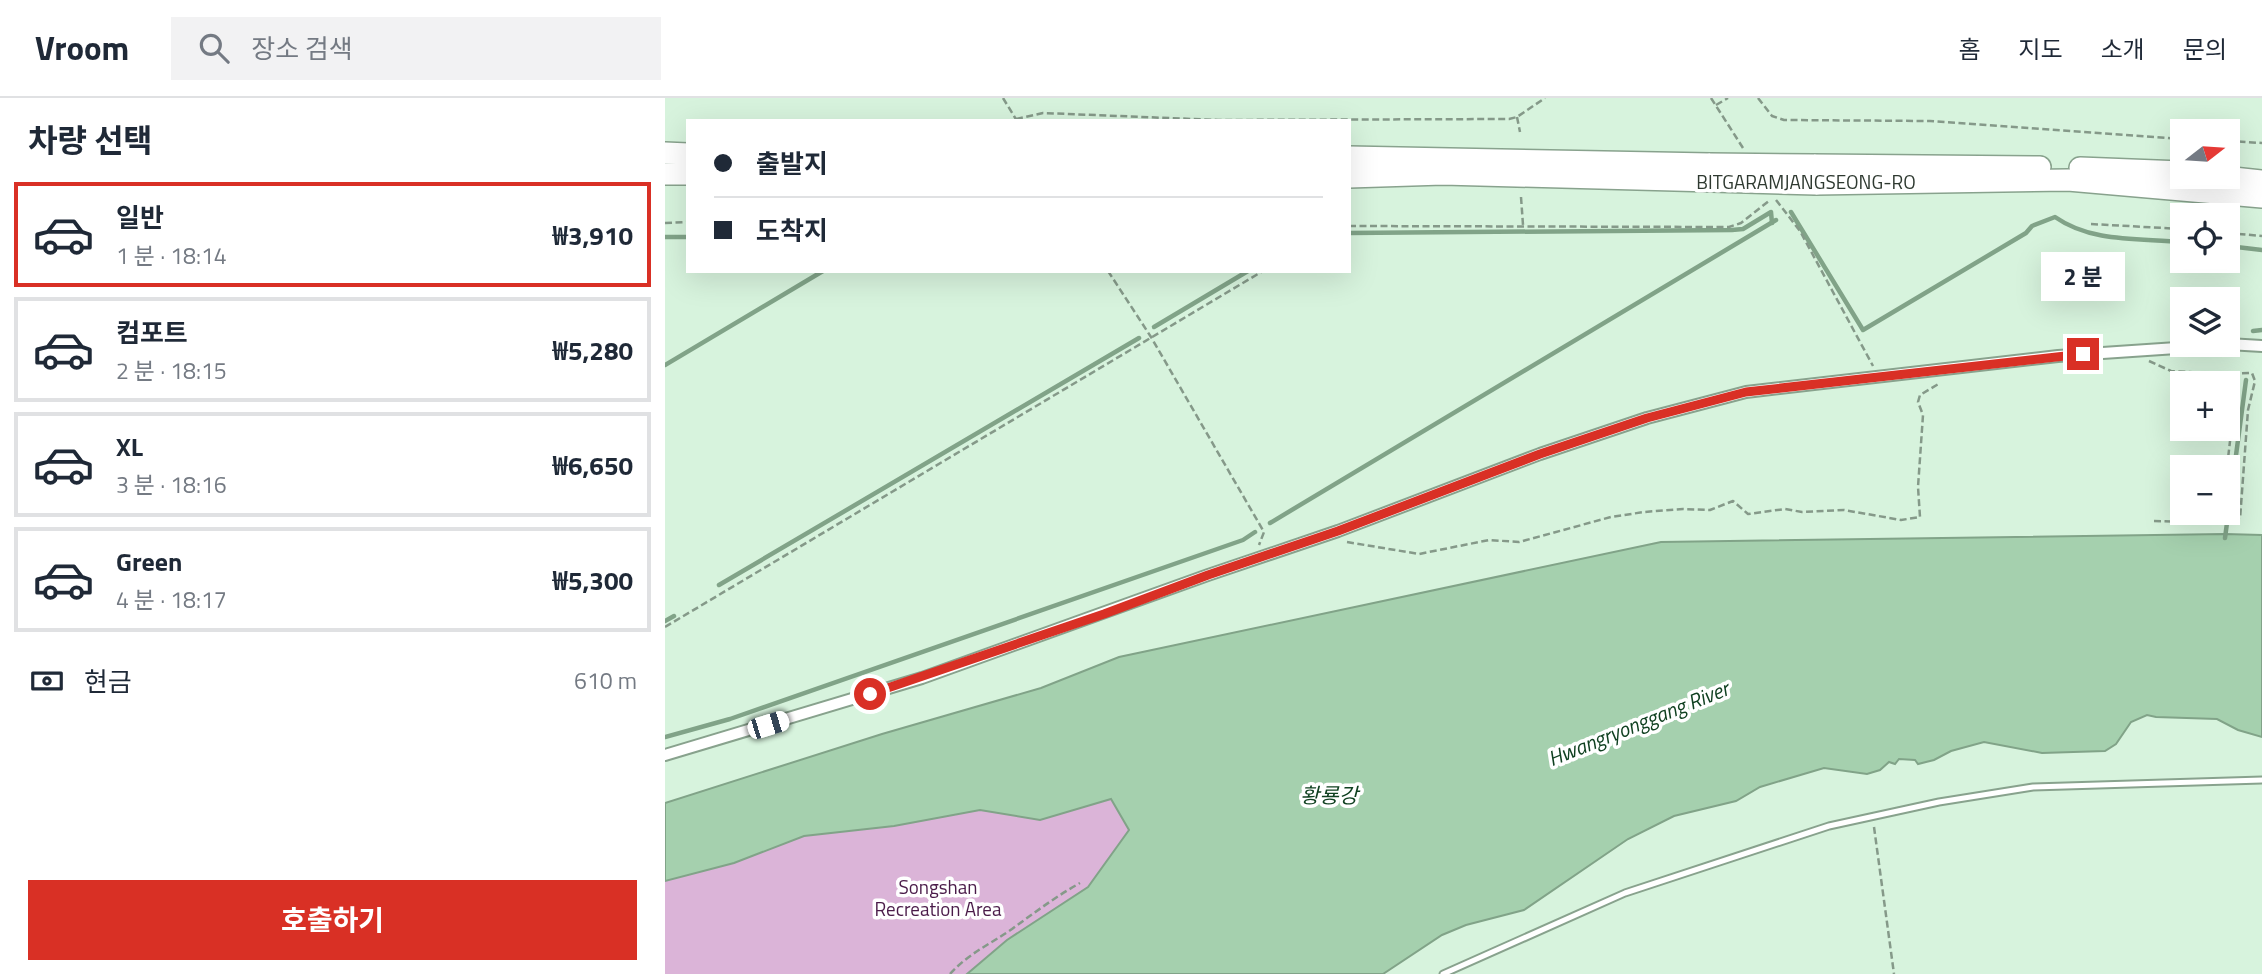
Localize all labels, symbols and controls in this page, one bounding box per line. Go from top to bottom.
search box [171,17,661,80]
text: Vroom [35,23,129,73]
icon: search [195,29,233,67]
text: 장소 검색 [251,29,353,68]
text: 홈 [1958,31,1980,67]
text: 지도 [2018,31,2063,67]
text: 소개 [2101,31,2145,67]
text: 문의 [2183,31,2227,67]
text: 차량 선택 [28,116,153,164]
north arrow [2170,119,2240,189]
map controls [2170,119,2240,525]
text: 출발지 [756,144,828,183]
street label: BITGARAMJANGSEONG-RO [1696,167,1916,196]
text: 일반 [116,198,164,237]
icon: car [32,203,95,266]
button: locate [2170,203,2240,273]
text: 도착지 [756,211,828,250]
text: ₩3,910 [553,216,633,255]
text: 1 분 · 18:14 [116,238,227,273]
callout: 2 분 [2041,252,2125,302]
text: 2 분 [2063,259,2103,294]
button: layers [2170,287,2240,357]
text: 컴포트 [116,313,188,352]
icon: car [32,318,95,381]
text: ₩5,280 [553,331,633,370]
route end [2067,338,2099,370]
text: 2 분 · 18:15 [116,353,227,388]
button: + [2170,371,2240,441]
text: XL [116,427,143,466]
icon: car [32,433,95,496]
text: ₩6,650 [553,446,633,485]
button: − [2170,455,2240,525]
text: 3 분 · 18:16 [116,467,227,502]
text: Green [116,542,182,581]
icon: car [32,548,95,611]
text: ₩5,300 [553,561,633,600]
text: 4 분 · 18:17 [116,582,227,617]
icon: cash [28,662,66,700]
text: 현금 [84,662,132,701]
text: 610 m [574,663,637,698]
water label: Hwangryonggang River [1543,671,1735,774]
route start [854,678,886,710]
car [745,709,792,741]
water label: 황룡강 [1300,779,1361,811]
park label: Songshan Recreation Area [875,872,1002,923]
button: 호출하기 [28,880,637,960]

